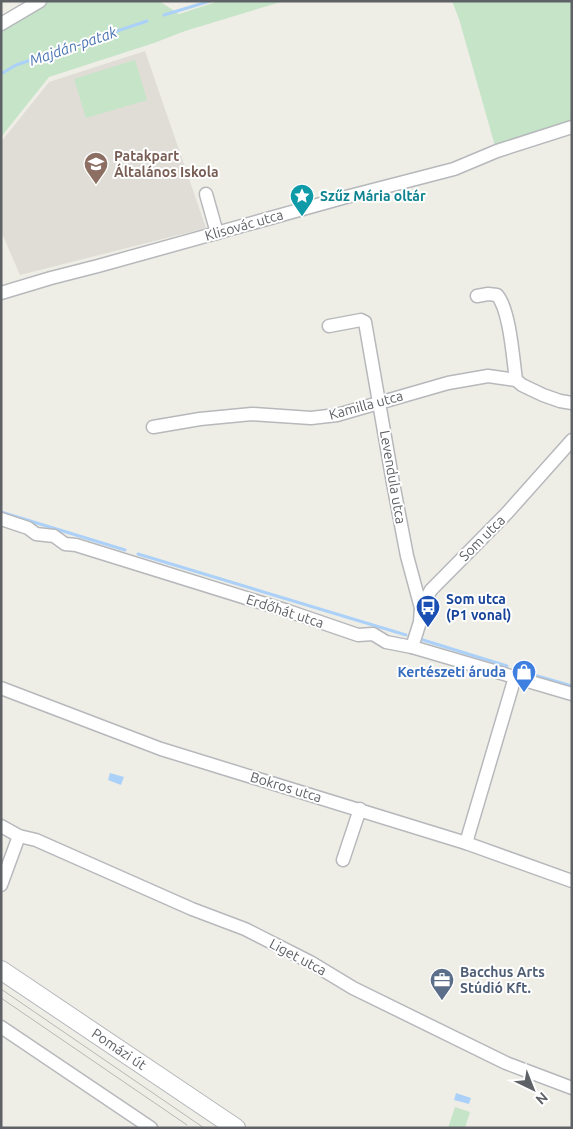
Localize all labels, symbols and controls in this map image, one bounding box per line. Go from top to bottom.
water label: Majdán-patak [27,23,119,69]
place label: Patakpart Általános Iskola [114,148,219,180]
school or university icon: Patakpart Általános Iskola [83,151,109,185]
place icon: Szűz Mária oltár [289,183,315,217]
place label: Szűz Mária oltár [320,188,426,204]
street label: Klisovác utca [203,206,285,244]
street label: Kamilla utca [327,387,405,423]
street label: Levendula utca [377,429,409,525]
street label: Som utca [456,512,508,564]
street label: Erdőhát utca [244,591,326,631]
place label: Som utca (P1 vonal) [446,591,511,623]
bus stop icon: Som utca (P1 vonal) [415,594,441,628]
shop icon: Kertészeti áruda [511,659,537,693]
place label: Kertészeti áruda [397,664,506,680]
street label: Bokros utca [248,769,324,805]
street label: Liget utca [267,935,329,979]
place label: Bacchus Arts Stúdió Kft. [460,964,545,996]
office icon: Bacchus Arts Stúdió Kft. [429,967,455,1001]
street label: Pomázi út [89,1025,150,1073]
north arrow [508,1064,558,1114]
text: N [533,1089,551,1108]

